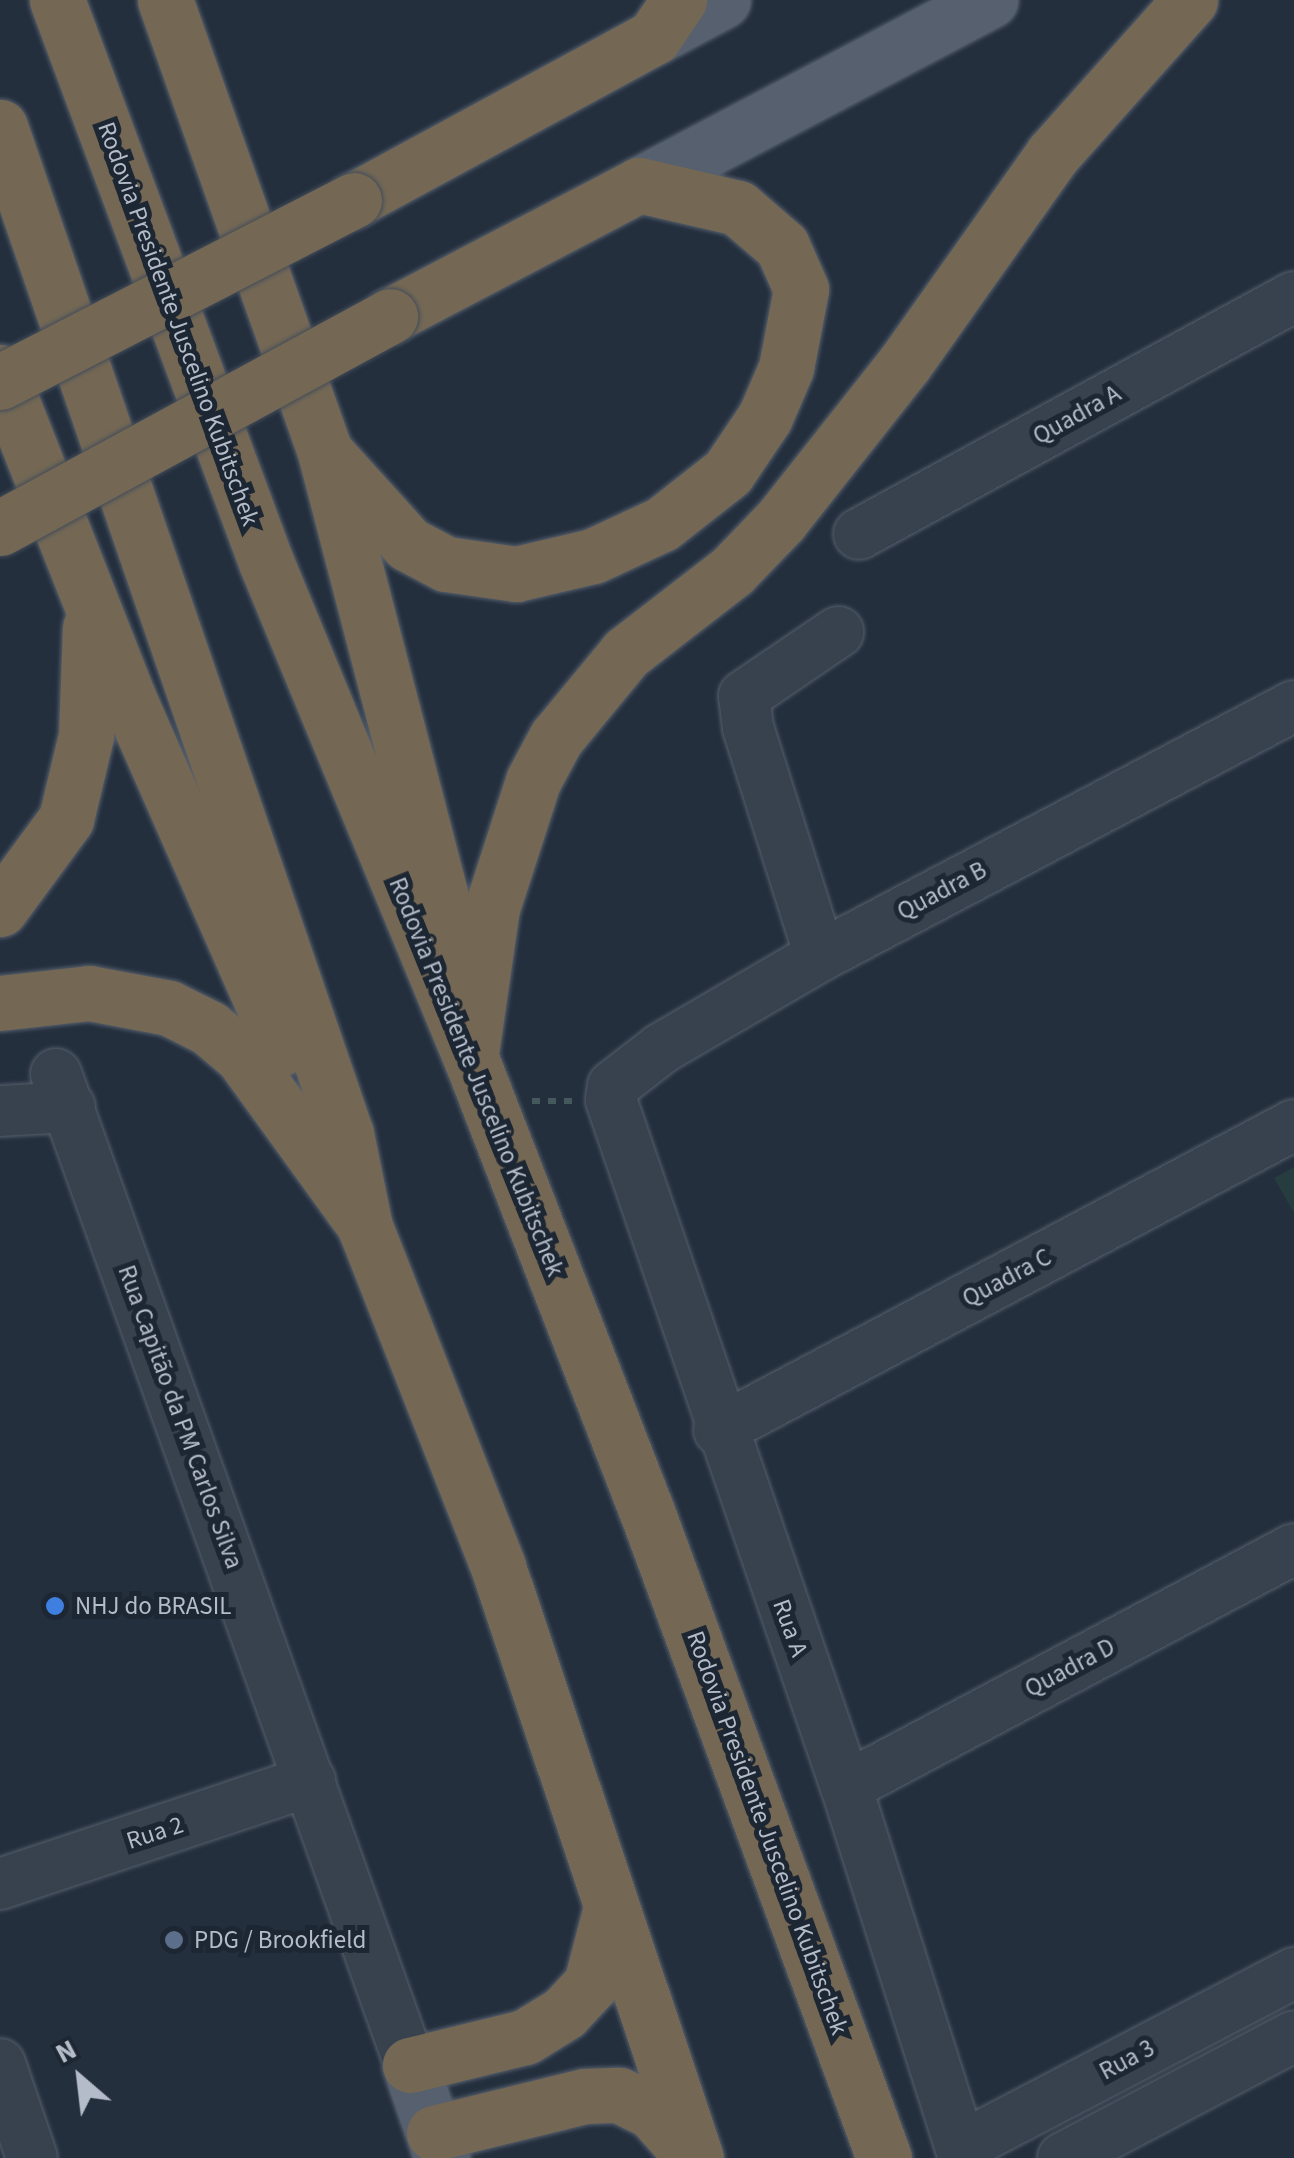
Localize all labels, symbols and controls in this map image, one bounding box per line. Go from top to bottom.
street label: Rodovia Presidente Juscelino Kubitschek [91,118,265,530]
street label: Quadra A [1028,379,1126,451]
street label: Quadra B [892,855,992,927]
street label: Rodovia Presidente Juscelino Kubitschek [382,873,570,1281]
street label: Quadra C [957,1242,1057,1314]
street label: Rua Capitão da PM Carlos Silva [111,1261,249,1573]
place label: NHJ do BRASIL [75,1591,231,1621]
marker: NHJ do BRASIL [44,1595,66,1617]
street label: Rua A [766,1595,814,1661]
street label: Rodovia Presidente Juscelino Kubitschek [680,1627,854,2039]
street label: Quadra D [1020,1632,1120,1704]
street label: Rua 2 [123,1810,187,1856]
place label: PDG / Brookfield [194,1925,366,1955]
marker: PDG / Brookfield [163,1929,185,1951]
north arrow [30,2028,130,2128]
text: N [48,2029,84,2074]
street label: Rua 3 [1094,2033,1160,2087]

